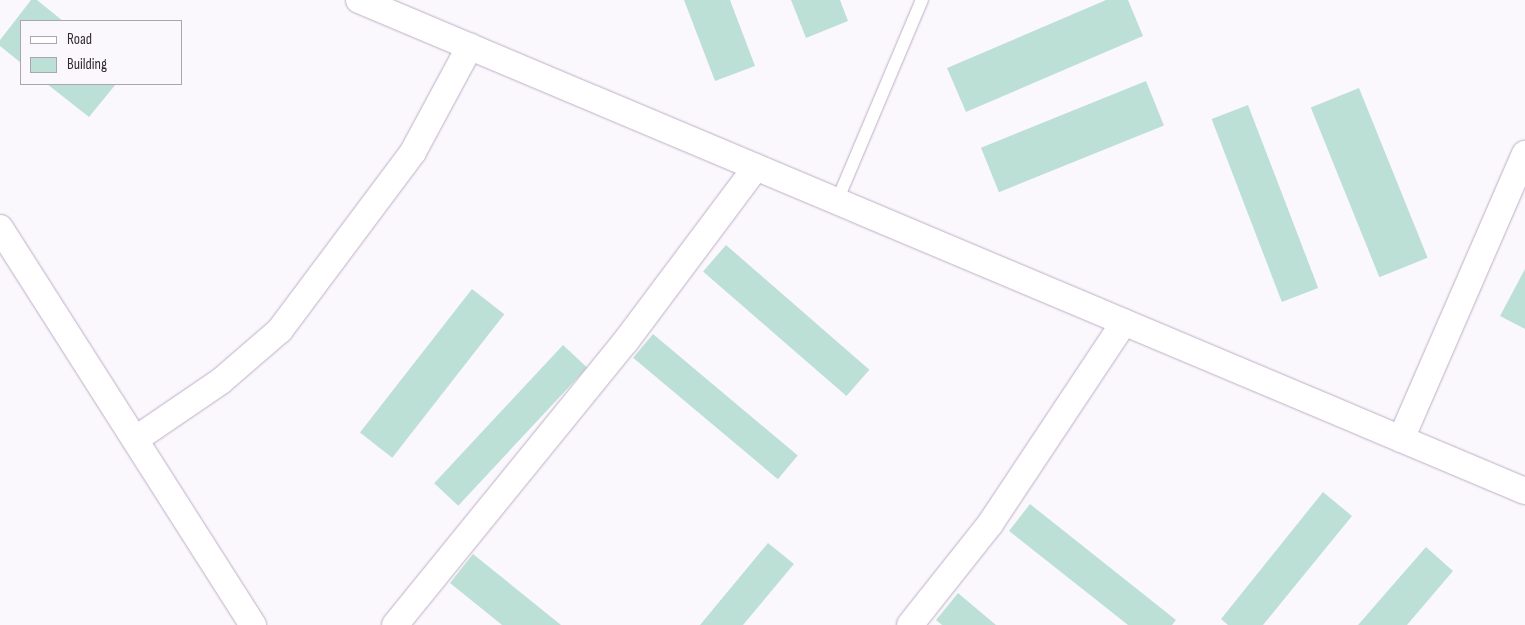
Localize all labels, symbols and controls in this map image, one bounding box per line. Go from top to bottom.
legend [20,20,182,85]
text: Road [67,30,92,49]
text: Building [67,55,107,74]

